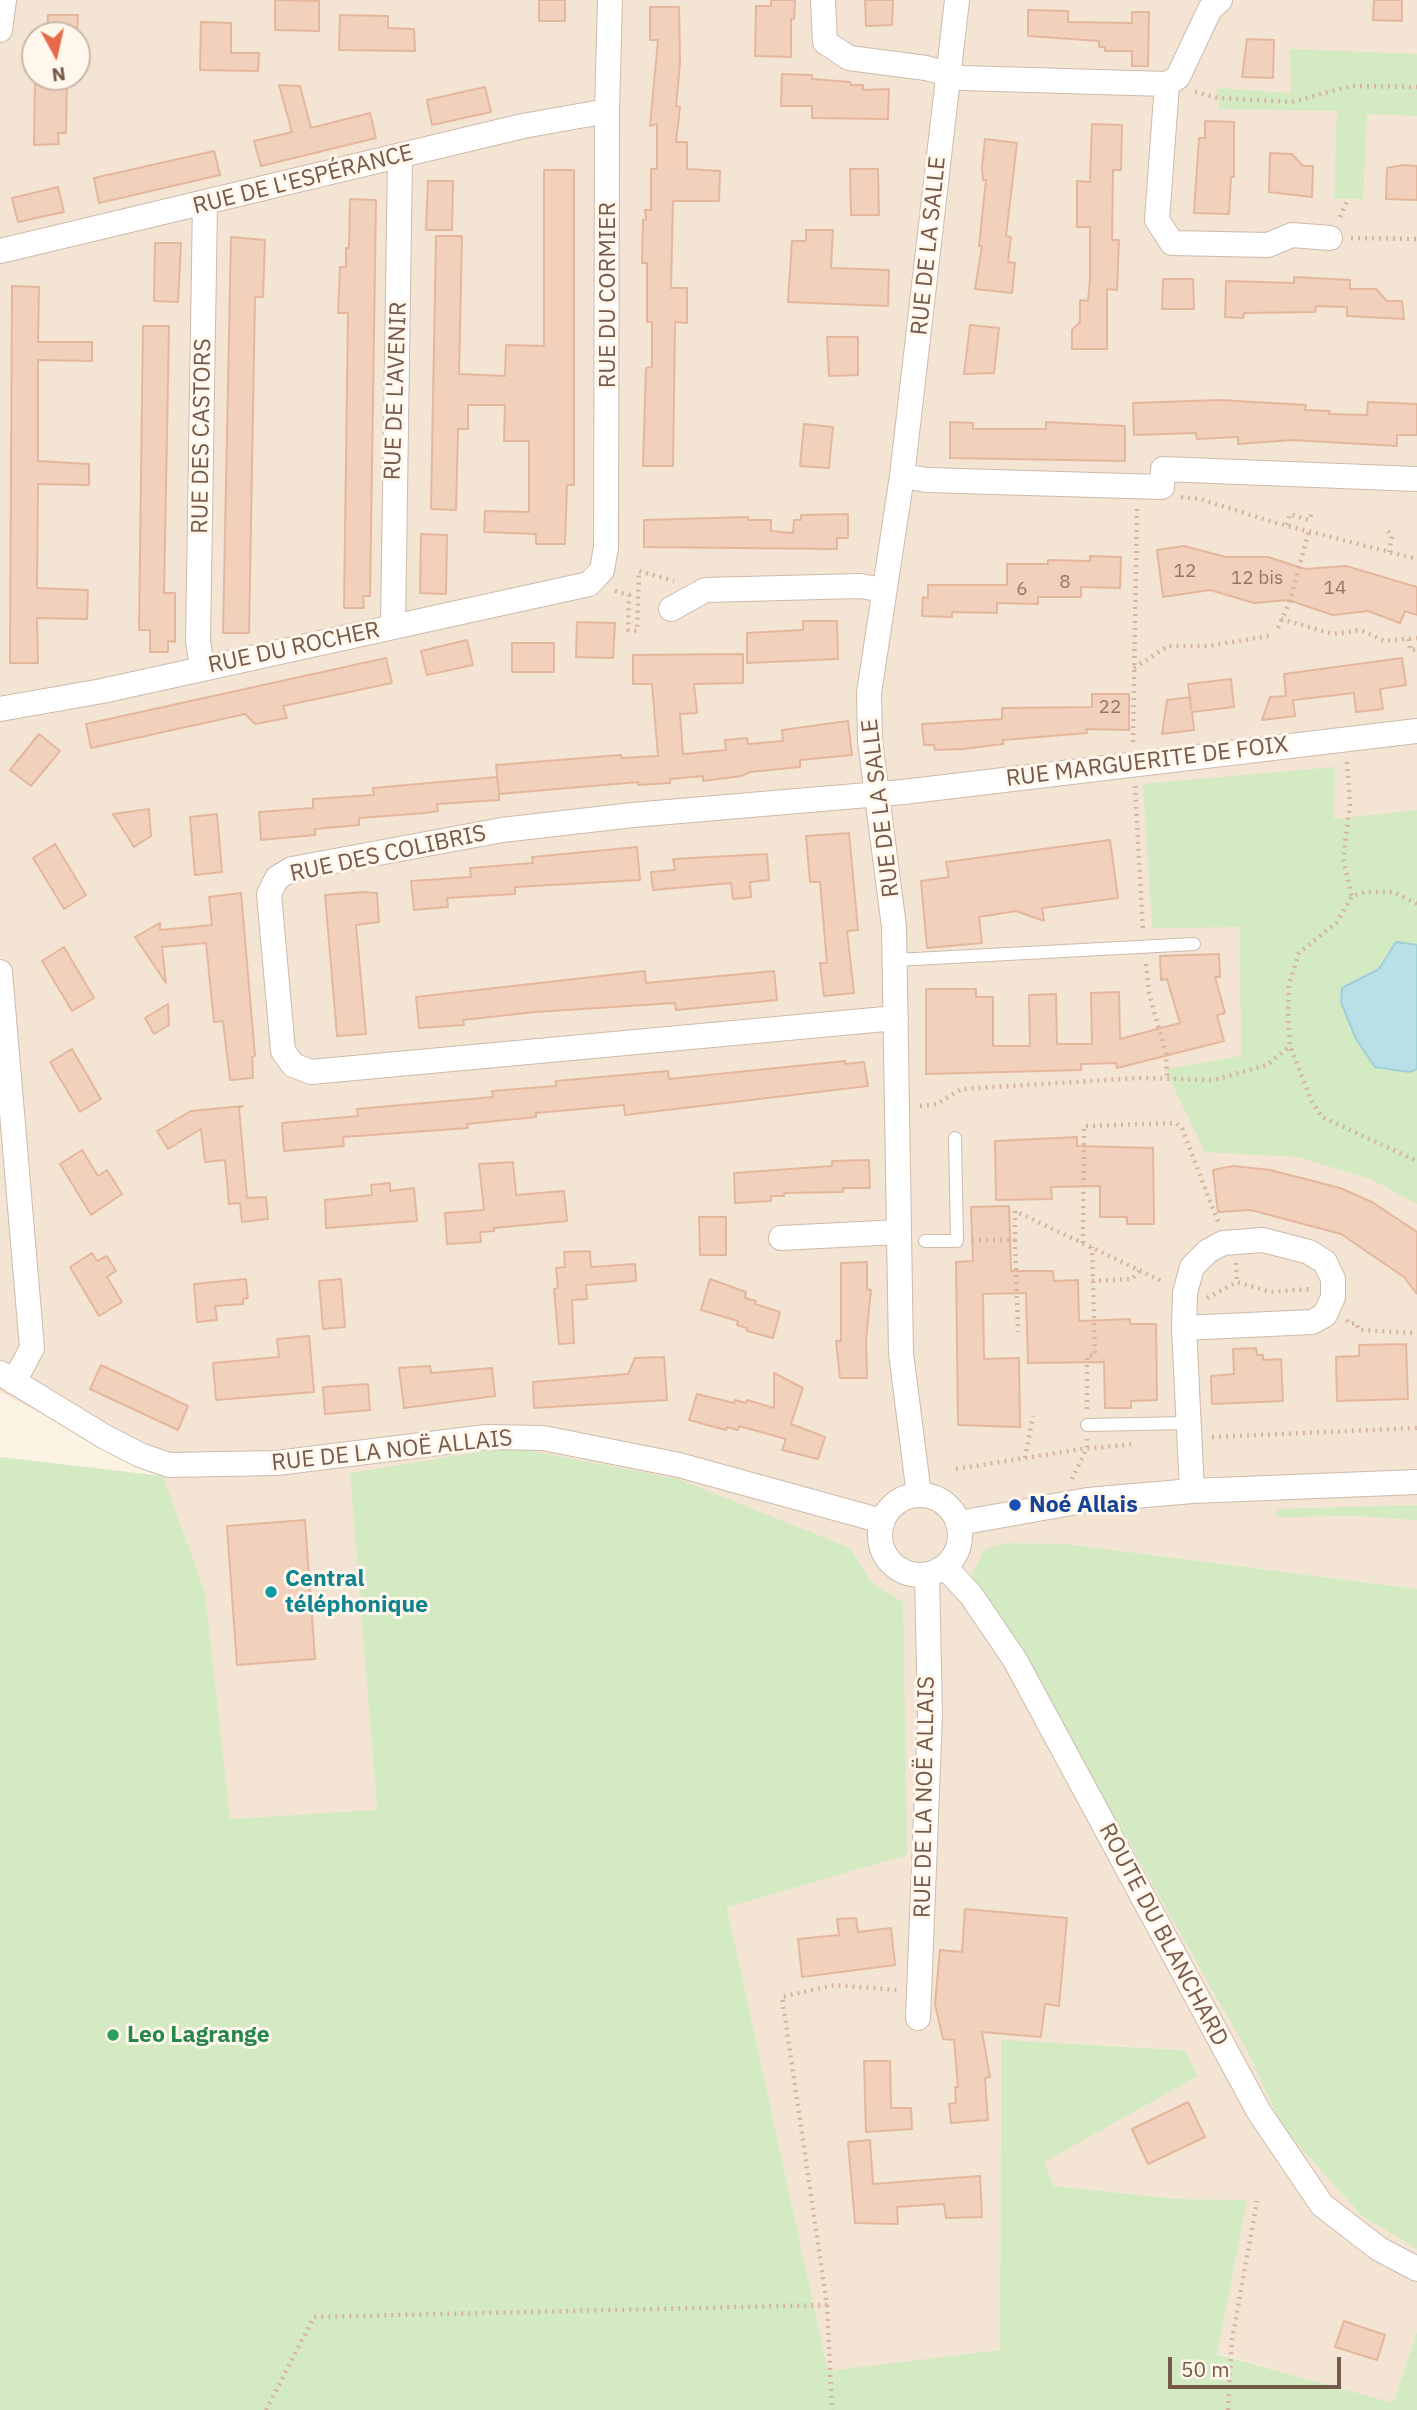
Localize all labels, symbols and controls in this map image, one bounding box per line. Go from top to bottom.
north arrow [21,21,91,91]
text: N [50,62,67,88]
street label: RUE DE L'ESPÉRANCE [190,139,416,221]
street label: RUE DE LA SALLE [906,155,952,337]
street label: RUE DU CORMIER [594,202,622,388]
street label: RUE DE L'AVENIR [379,301,413,481]
street label: RUE DES CASTORS [186,338,218,534]
house number: 12 [1174,561,1196,583]
house number: 12 bis [1231,568,1283,590]
house number: 8 [1059,572,1071,594]
house number: 14 [1324,578,1346,600]
house number: 6 [1016,579,1028,601]
street label: RUE DU ROCHER [206,616,382,680]
house number: 22 [1099,697,1121,719]
street label: RUE DE LA SALLE [856,717,906,899]
street label: RUE MARGUERITE DE FOIX [1004,731,1290,793]
street label: RUE DES COLIBRIS [287,820,489,888]
street label: RUE DE LA NOË ALLAIS [270,1425,514,1477]
place label: Noé Allais [1029,1491,1138,1519]
marker: Noé Allais [1007,1497,1023,1513]
place label: Central téléphonique [285,1565,428,1619]
marker: Central téléphonique [263,1584,279,1600]
street label: RUE DE LA NOË ALLAIS [909,1676,941,1918]
street label: ROUTE DU BLANCHARD [1093,1819,1233,2051]
place label: Leo Lagrange [127,2021,270,2049]
marker: Leo Lagrange [105,2027,121,2043]
scale bar [1172,2344,1345,2388]
text: 50 m [1181,2355,1230,2383]

